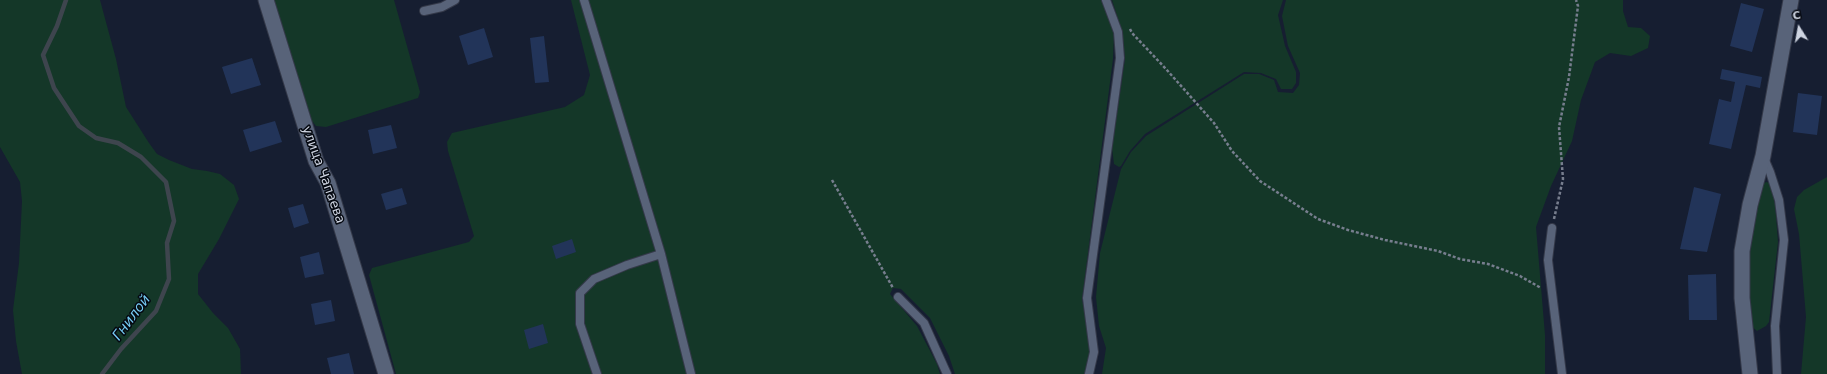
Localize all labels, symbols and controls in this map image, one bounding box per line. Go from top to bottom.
north arrow [1779,8,1819,48]
text: С [1791,9,1802,23]
street label: улица Чапаева [298,124,348,226]
water label: Гнилой [109,292,155,344]

